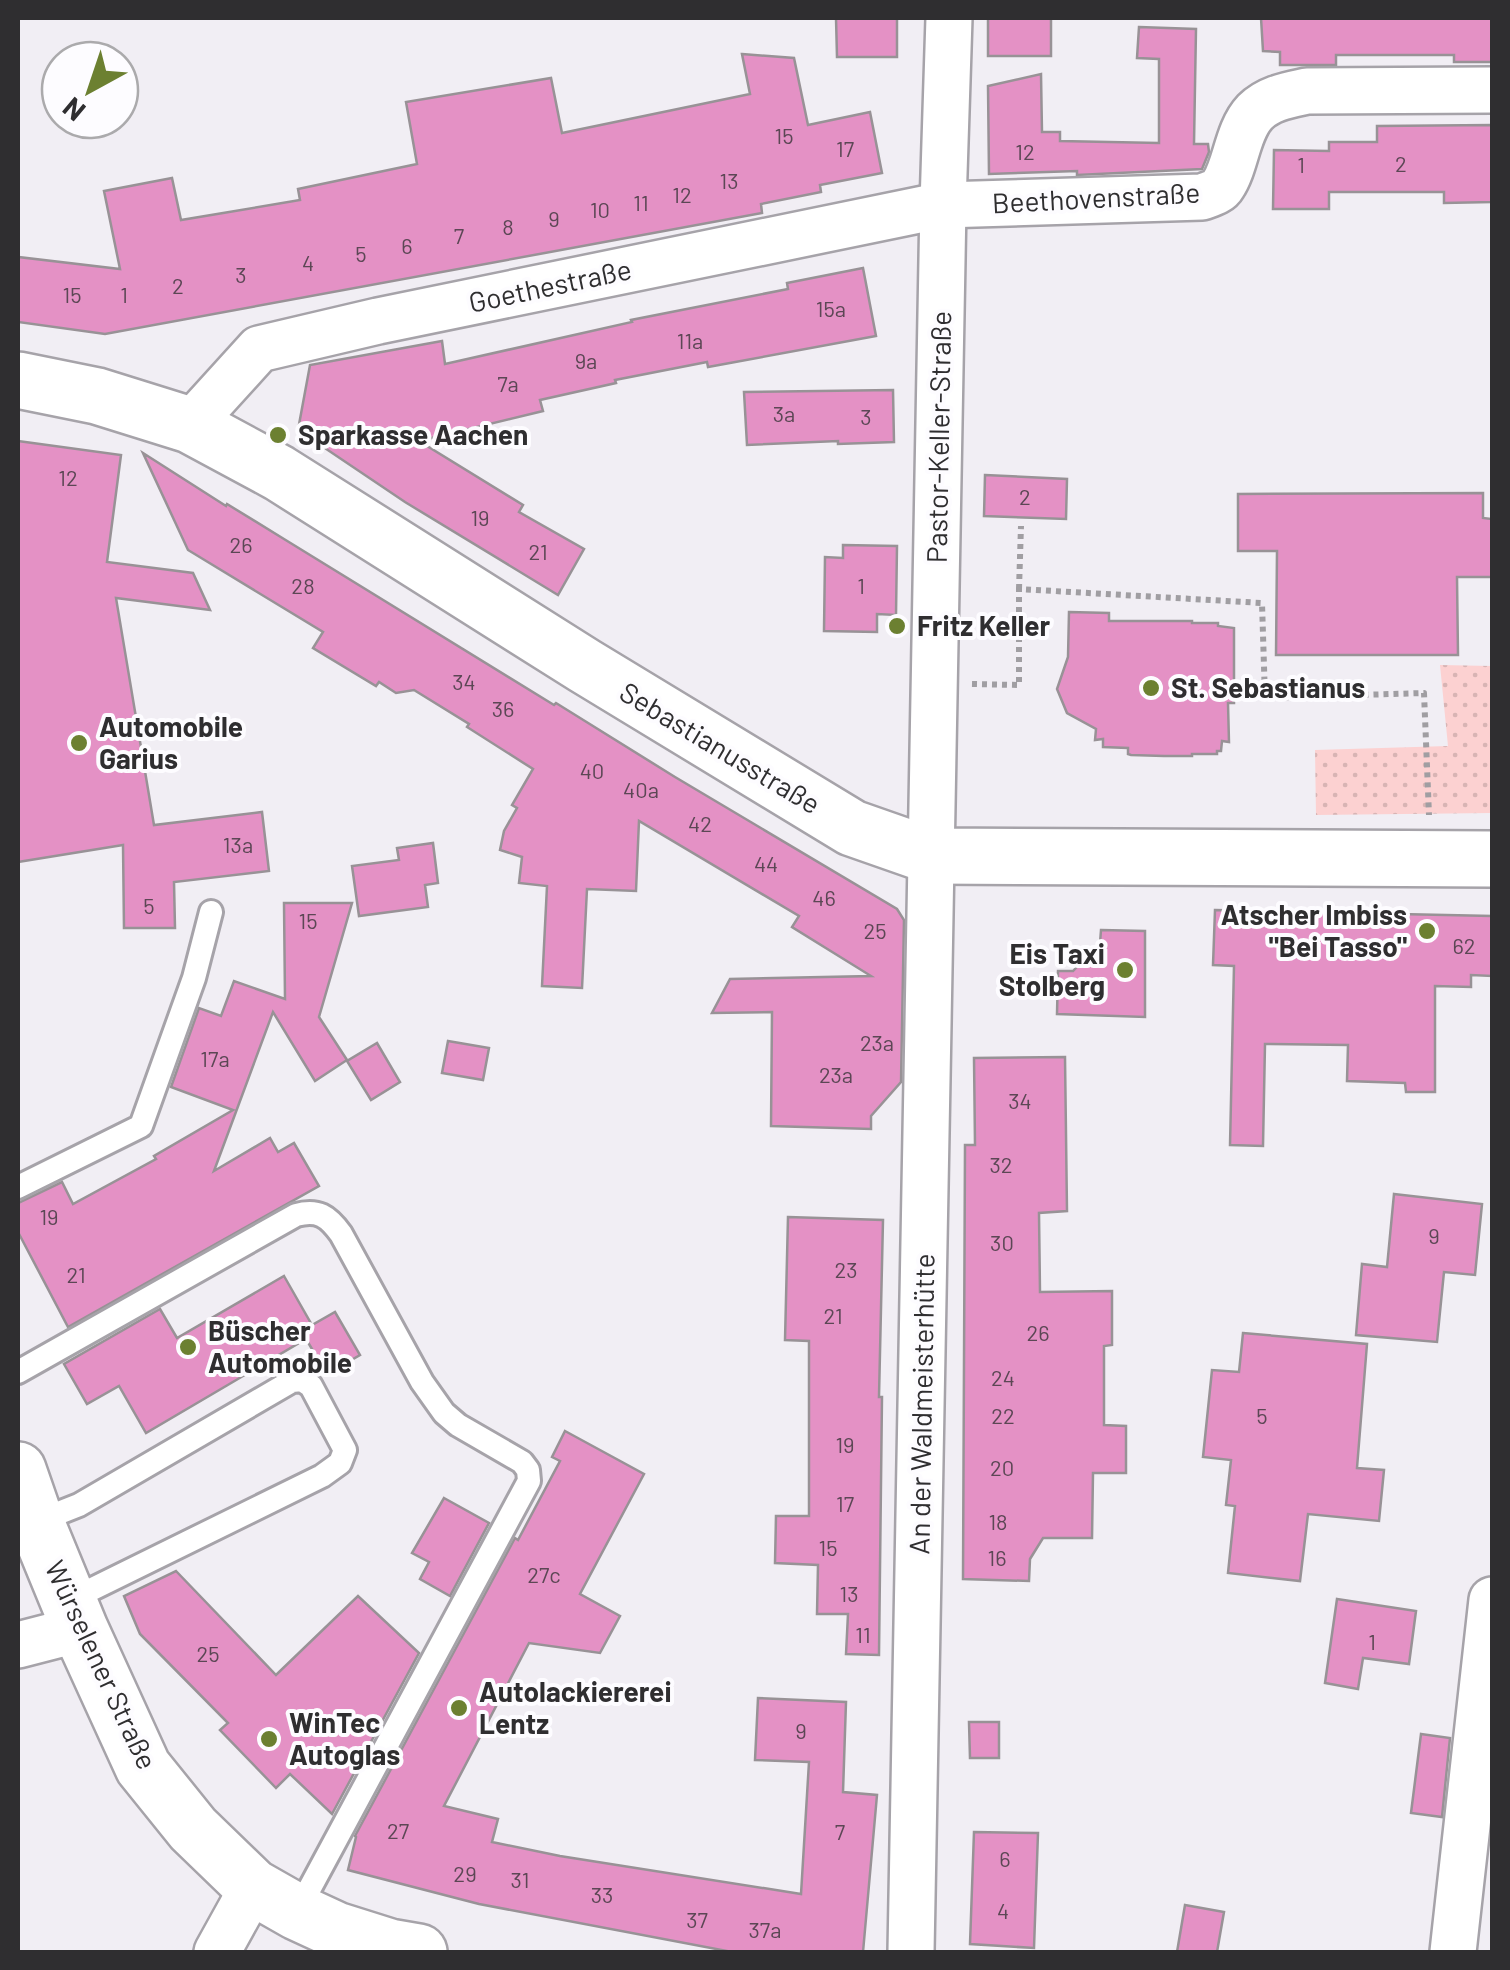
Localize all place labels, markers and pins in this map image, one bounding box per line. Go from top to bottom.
place label: Sparkasse Aachen [298,417,528,451]
marker: Sparkasse Aachen [267,424,289,446]
place label: Fritz Keller [917,608,1051,642]
marker: Fritz Keller [886,615,908,637]
place label: St. Sebastianus [1171,670,1365,704]
marker: St. Sebastianus [1140,677,1162,699]
place label: Automobile Garius [99,709,243,775]
marker: Automobile Garius [68,732,90,754]
place label: Atscher Imbiss "Bei Tasso" [1221,897,1407,963]
marker: Atscher Imbiss "Bei Tasso" [1416,920,1438,942]
place label: Eis Taxi Stolberg [999,936,1105,1002]
marker: Eis Taxi Stolberg [1114,959,1136,981]
place label: Büscher Automobile [208,1313,352,1379]
marker: Büscher Automobile [177,1336,199,1358]
place label: Autolackiererei Lentz [479,1674,672,1740]
marker: Autolackiererei Lentz [448,1697,470,1719]
place label: WinTec Autoglas [289,1705,400,1771]
marker: WinTec Autoglas [258,1728,280,1750]

